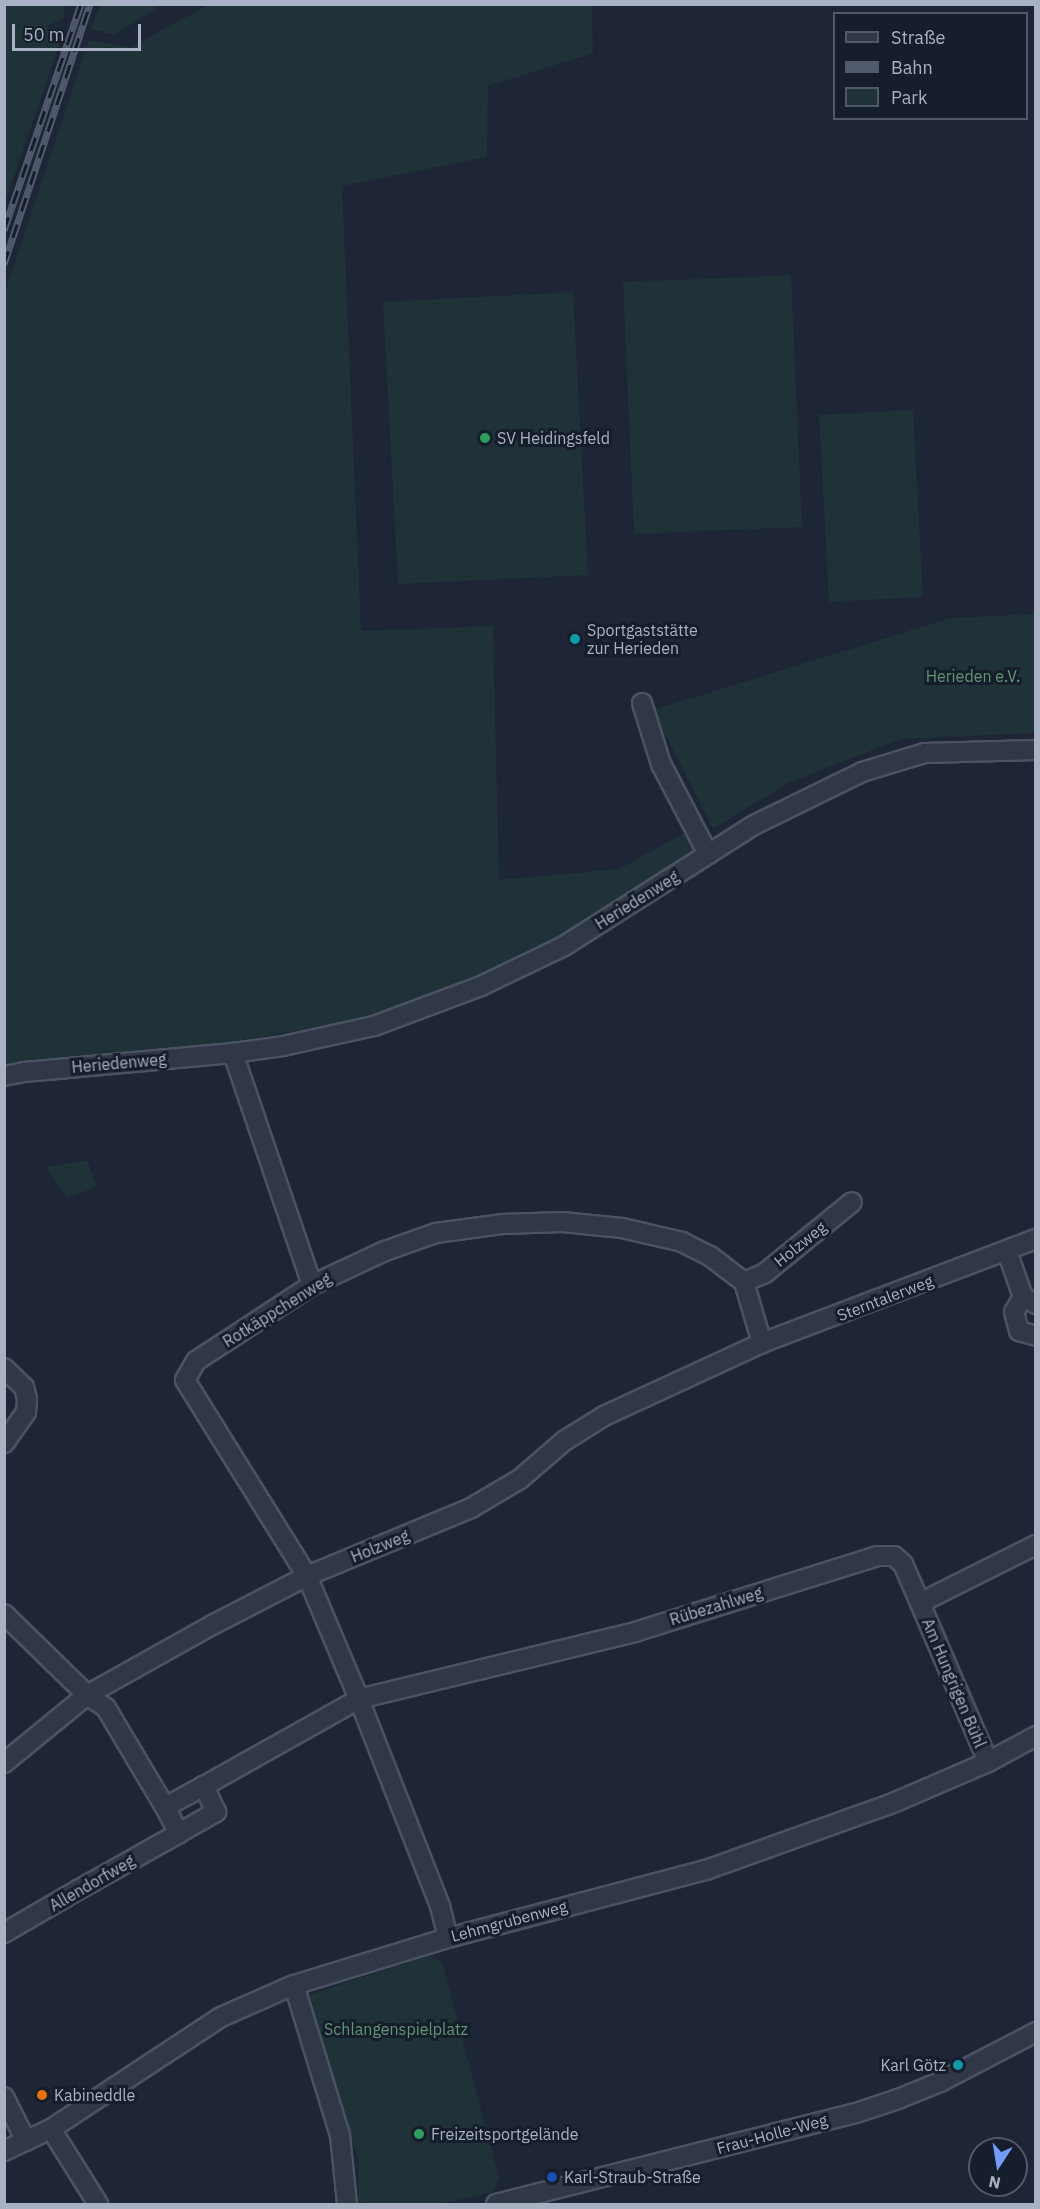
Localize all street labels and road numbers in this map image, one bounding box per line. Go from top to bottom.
street label: Heriedenweg [592,867,682,933]
street label: Heriedenweg [71,1049,167,1077]
street label: Holzweg [770,1217,830,1271]
street label: Rotkäppchenweg [219,1269,335,1351]
street label: Sterntalerweg [834,1271,936,1325]
street label: Holzweg [348,1526,412,1566]
street label: Rübezahlweg [667,1583,765,1629]
street label: Am Hungrigen Bühl [918,1615,990,1751]
street label: Allendorfweg [46,1851,138,1915]
street label: Lehmgrubenweg [449,1896,569,1946]
street label: Frau-Holle-Weg [715,2110,829,2158]

